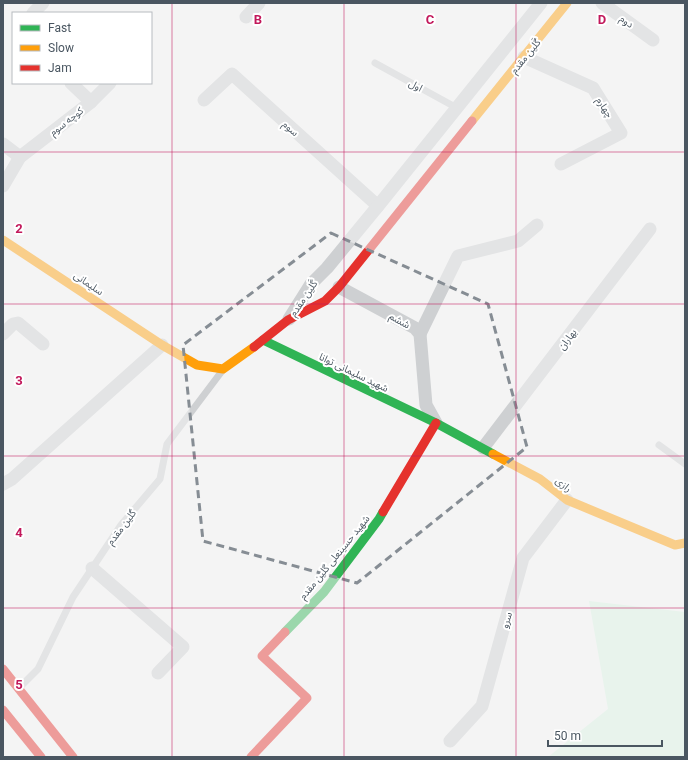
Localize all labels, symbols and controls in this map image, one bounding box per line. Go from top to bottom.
legend [12,12,152,84]
text: B [254,12,262,27]
text: C [426,12,435,27]
text: D [598,12,606,27]
street label: دوم [616,13,636,33]
text: Fast [48,21,71,35]
street label: گَلین مقدم [507,35,545,78]
text: Slow [48,41,74,55]
text: Jam [48,61,72,75]
street label: اول [407,77,424,94]
street label: چهارم [591,95,615,121]
street label: کوچه سوم [47,104,88,140]
street label: سوم [279,118,301,141]
text: 2 [15,221,23,236]
street label: سلیمانی [72,270,106,297]
street label: گَلین مقدم [286,277,322,320]
street label: ششم [387,310,412,332]
street label: بهاران [556,326,580,353]
street label: شهید سلیمانی توانا [317,351,390,395]
text: 3 [15,373,23,388]
street label: رازی [553,475,574,495]
street label: گلین مقدم [105,507,141,549]
street label: شهید حسینعلی گلین مقدم [297,513,374,603]
text: 4 [15,525,23,540]
street label: سرو [499,611,515,630]
text: 5 [15,677,23,692]
scale bar [548,722,662,748]
text: 50 m [554,729,581,743]

